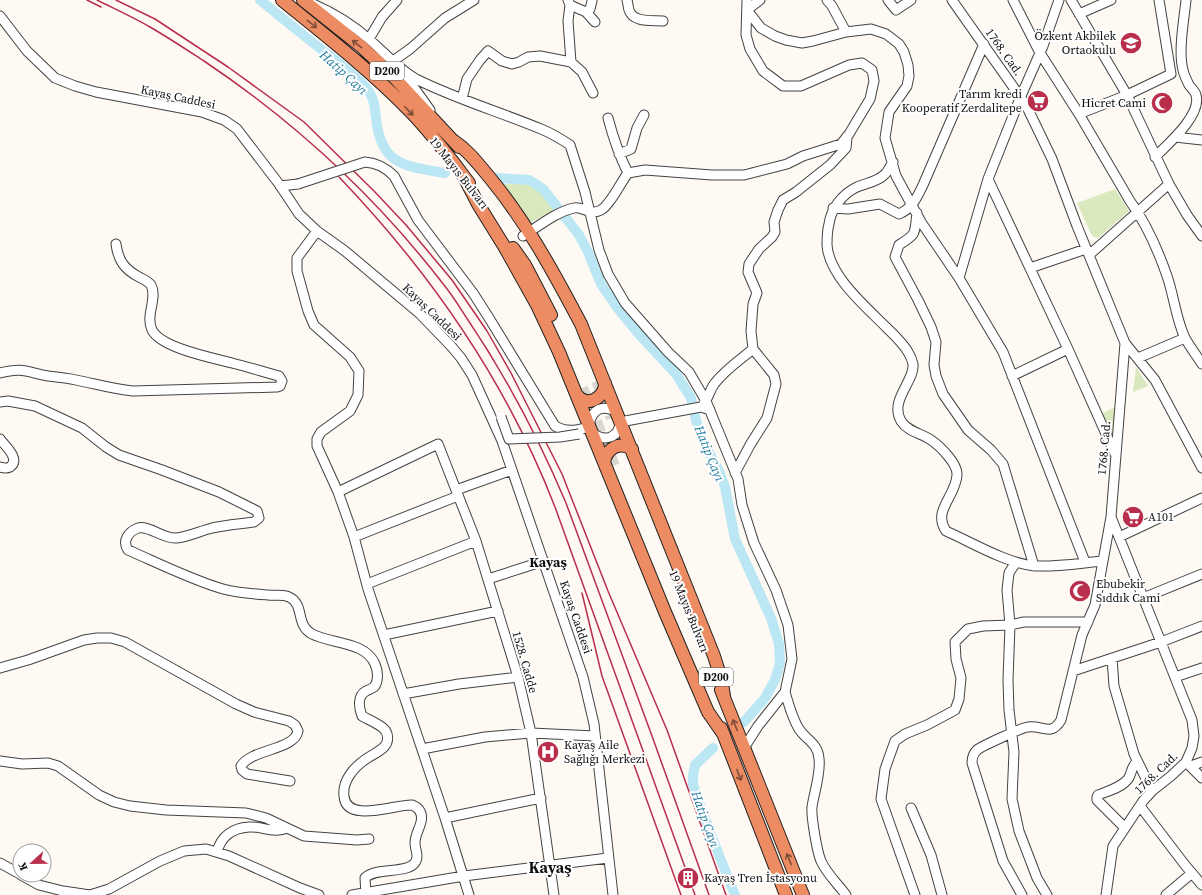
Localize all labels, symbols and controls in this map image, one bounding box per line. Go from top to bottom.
one-way arrow [307,20,318,29]
street label: 1768. Cad. [982,25,1026,79]
place label: Özkent Akbilek Ortaokulu [1035,28,1116,58]
school or university icon: Özkent Akbilek Ortaokulu [1118,30,1144,56]
one-way arrow [352,39,363,48]
water label: Hatip Çayı [315,46,371,98]
road number: D200 [370,62,404,80]
street label: Kayaş Caddesi [139,81,217,113]
place label: Tarım kredi Kooperatif Zerdalitepe [902,86,1022,116]
supermarket icon: Tarım kredi Kooperatif Zerdalitepe [1025,88,1051,114]
mosque icon: Hicret Cami [1149,90,1175,116]
place label: Hicret Cami [1081,95,1146,111]
one-way arrow [404,106,414,116]
street label: 19 Mayıs Bulvarı [426,134,492,213]
street label: Kayaş Caddesi [399,280,465,344]
street label: 1768. Cad. [1094,420,1114,476]
water label: Hatip Çayı [690,422,728,484]
supermarket icon: A101 [1120,504,1146,530]
place label: A101 [1148,509,1174,525]
district label: Kayaş [529,552,567,572]
street label: 19 Mayıs Bulvarı [665,567,713,655]
place label: Ebubekir Sıddık Cami [1096,576,1161,606]
street label: Kayaş Caddesi [556,578,596,656]
mosque icon: Ebubekir Sıddık Cami [1067,578,1093,604]
street label: 1528. Cadde [509,629,541,695]
road number: D200 [699,668,733,686]
one-way arrow [731,720,739,732]
place label: Kayaş Aile Sağlığı Merkezi [564,737,646,767]
hospital icon: Kayaş Aile Sağlığı Merkezi [535,739,561,765]
street label: 1768. Cad. [1131,748,1181,798]
one-way arrow [736,768,744,780]
water label: Hatip Çayı [687,788,724,850]
north arrow [12,843,52,883]
one-way arrow [784,853,792,865]
district label: Kayaş [528,856,572,878]
text: K [15,860,32,873]
building icon: Kayaş Tren İstasyonu [675,865,701,891]
place label: Kayaş Tren İstasyonu [704,870,817,886]

